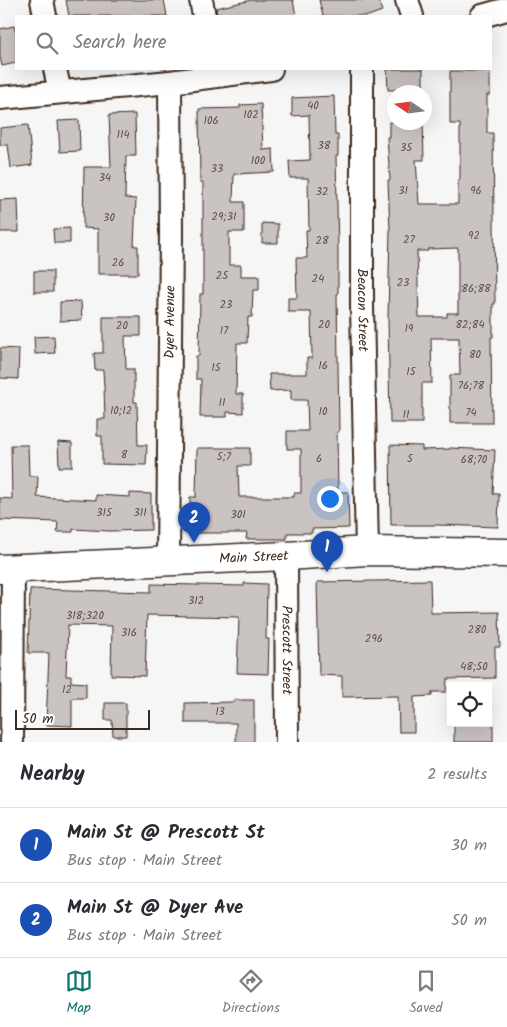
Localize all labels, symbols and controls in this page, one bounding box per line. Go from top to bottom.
search box [15,15,492,70]
text: Search here [73,28,167,58]
icon: search [33,29,61,57]
north arrow [387,85,432,130]
house number: 40 [307,97,319,115]
house number: 102 [243,106,259,124]
house number: 106 [203,112,219,130]
house number: 114 [117,126,129,144]
house number: 38 [318,137,331,155]
house number: 35 [400,139,413,157]
house number: 100 [251,152,266,170]
house number: 33 [211,160,223,178]
house number: 34 [99,169,111,187]
house number: 31 [398,182,408,200]
house number: 96 [470,182,482,200]
house number: 32 [316,183,328,201]
house number: 29;31 [212,208,236,226]
house number: 30 [103,209,115,227]
house number: 92 [468,227,480,245]
house number: 27 [403,231,416,249]
house number: 28 [315,232,329,250]
house number: 26 [112,254,124,272]
house number: 25 [216,267,229,285]
street label: Beacon Street [351,268,374,352]
house number: 24 [312,270,324,288]
house number: 23 [397,274,409,292]
house number: 86;88 [461,280,491,298]
street label: Dyer Avenue [159,284,182,359]
house number: 23 [220,296,232,314]
house number: 20 [318,316,330,334]
house number: 82;84 [455,316,485,334]
house number: 20 [116,317,128,335]
house number: 19 [405,320,414,338]
house number: 17 [220,322,229,340]
house number: 80 [469,346,482,364]
house number: 16 [318,357,328,375]
house number: 15 [211,359,222,377]
house number: 15 [406,363,417,381]
house number: 76;78 [458,377,484,395]
house number: 11 [219,394,225,412]
house number: 10;12 [110,402,132,420]
house number: 10 [319,403,328,421]
house number: 74 [465,404,477,422]
house number: 11 [403,406,409,424]
house number: 8 [121,446,128,464]
house number: 5;7 [217,448,232,466]
house number: 6 [316,450,322,468]
house number: 5 [407,450,414,468]
house number: 68;70 [461,451,488,469]
your location [317,486,343,512]
pin: 2 [178,502,210,543]
house number: 315 [96,504,113,522]
house number: 311 [133,504,147,522]
house number: 301 [230,506,246,524]
pin: 1 [311,531,343,572]
street label: Main Street [218,545,290,570]
house number: 312 [188,592,204,610]
street label: Prescott Street [275,605,298,695]
house number: 318;320 [66,607,104,625]
house number: 280 [468,621,487,639]
house number: 316 [121,624,137,642]
house number: 296 [365,630,383,648]
house number: 48;50 [460,658,488,676]
house number: 12 [62,681,72,699]
map controls [447,682,492,727]
button: locate [447,682,492,727]
house number: 13 [215,703,225,721]
scale bar [15,707,150,730]
text: 50 m [22,708,53,730]
text: Nearby [20,758,85,791]
text: 2 results [427,762,487,787]
text: Main St @ Prescott St [67,818,265,848]
text: 1 [34,833,38,858]
text: 30 m [451,833,487,858]
text: Bus stop · Main Street [67,848,222,873]
text: Main St @ Dyer Ave [67,893,243,923]
text: 2 [31,908,41,933]
text: 50 m [451,908,487,933]
text: Bus stop · Main Street [67,923,222,948]
tab: Map [65,967,93,1019]
tab: Directions [222,967,280,1019]
tab: Saved [409,967,442,1019]

